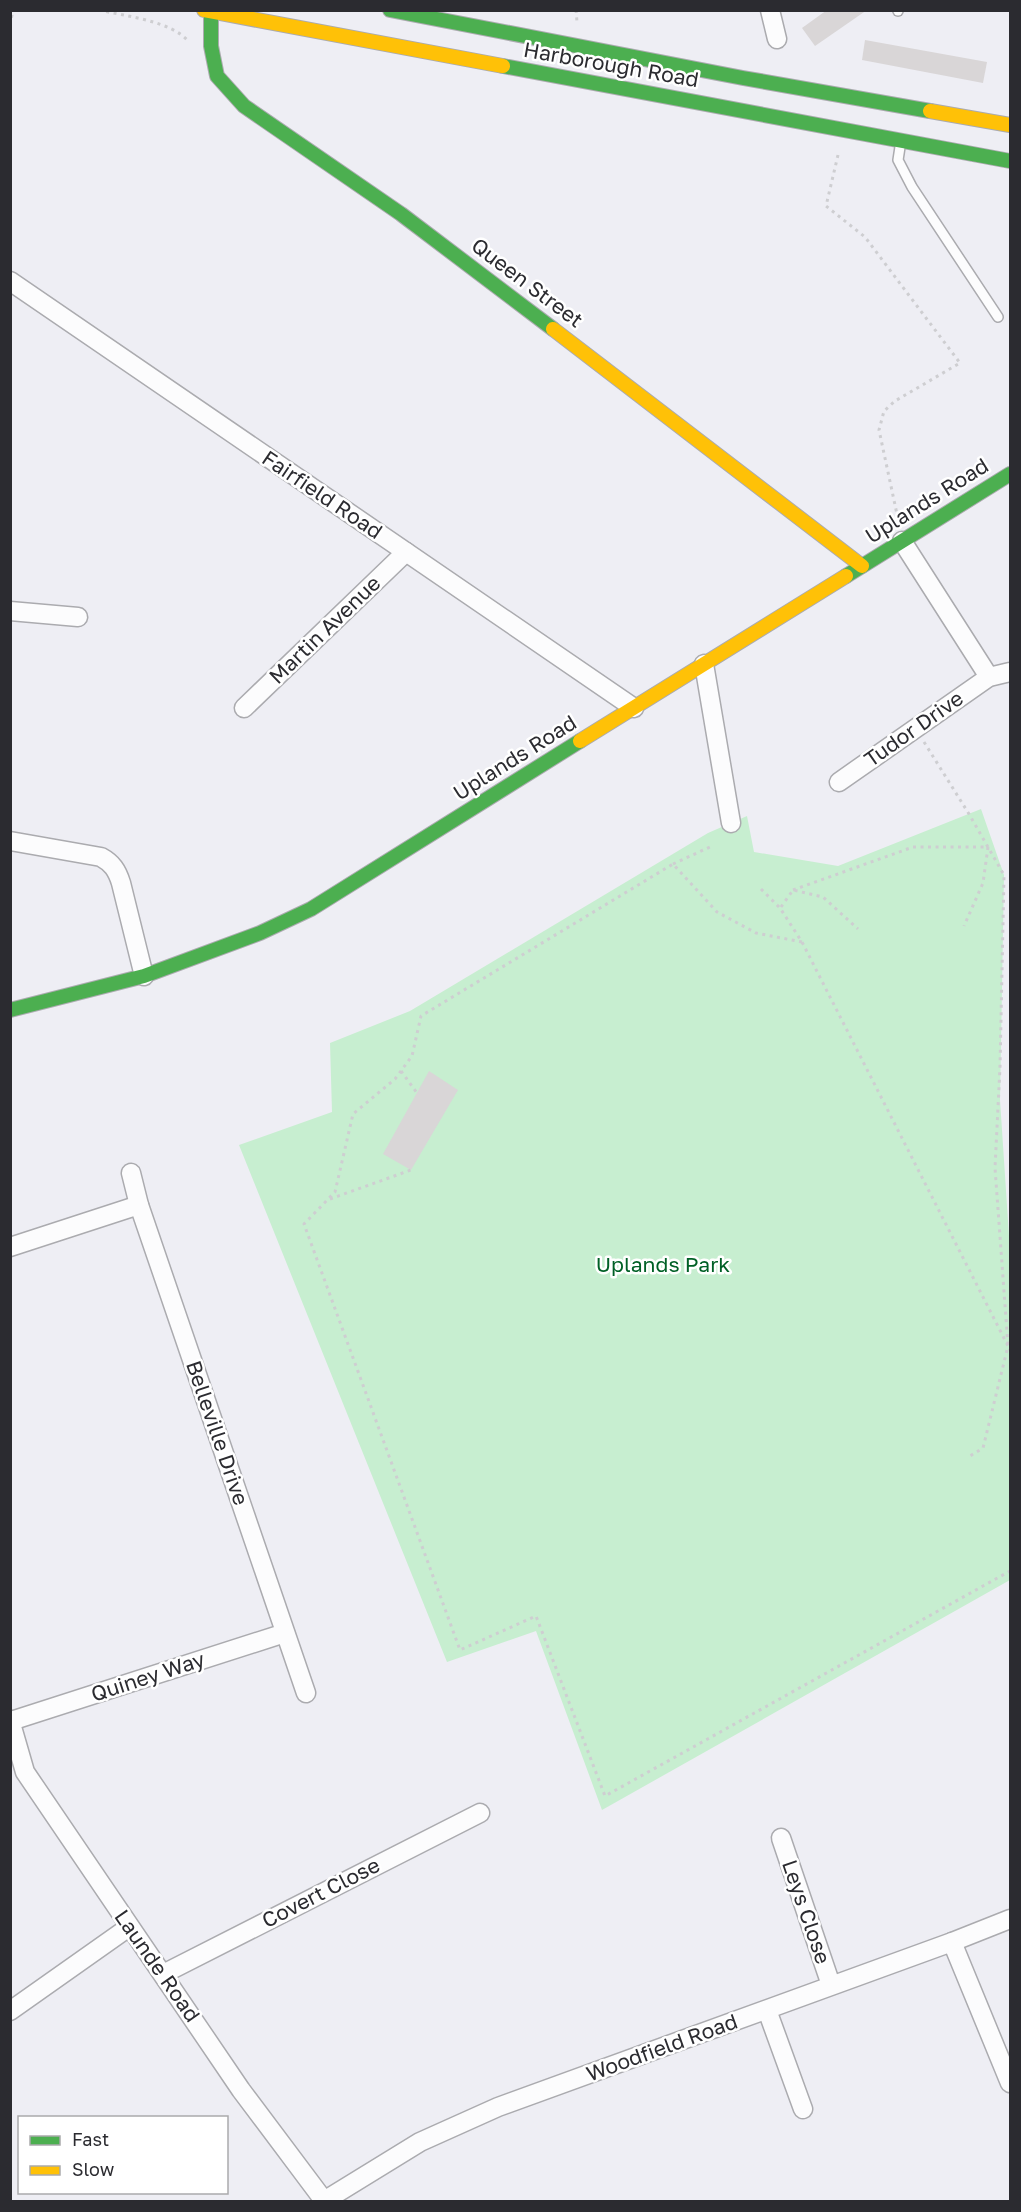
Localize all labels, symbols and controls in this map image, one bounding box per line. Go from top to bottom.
street label: Harborough Road [522,36,701,92]
street label: Queen Street [467,232,589,333]
street label: Fairfield Road [257,444,388,544]
street label: Uplands Road [860,452,993,548]
street label: Martin Avenue [263,570,385,689]
street label: Tudor Drive [859,685,968,772]
street label: Uplands Road [448,709,581,805]
park label: Uplands Park [596,1251,730,1277]
street label: Belleville Drive [181,1357,255,1508]
street label: Quiney Way [88,1645,208,1707]
street label: Covert Close [257,1851,384,1933]
street label: Leys Close [777,1856,837,1967]
street label: Launde Road [109,1904,206,2027]
street label: Woodfield Road [582,2008,741,2086]
legend [18,2116,228,2194]
text: Fast [72,2128,109,2150]
text: Slow [72,2158,115,2180]

